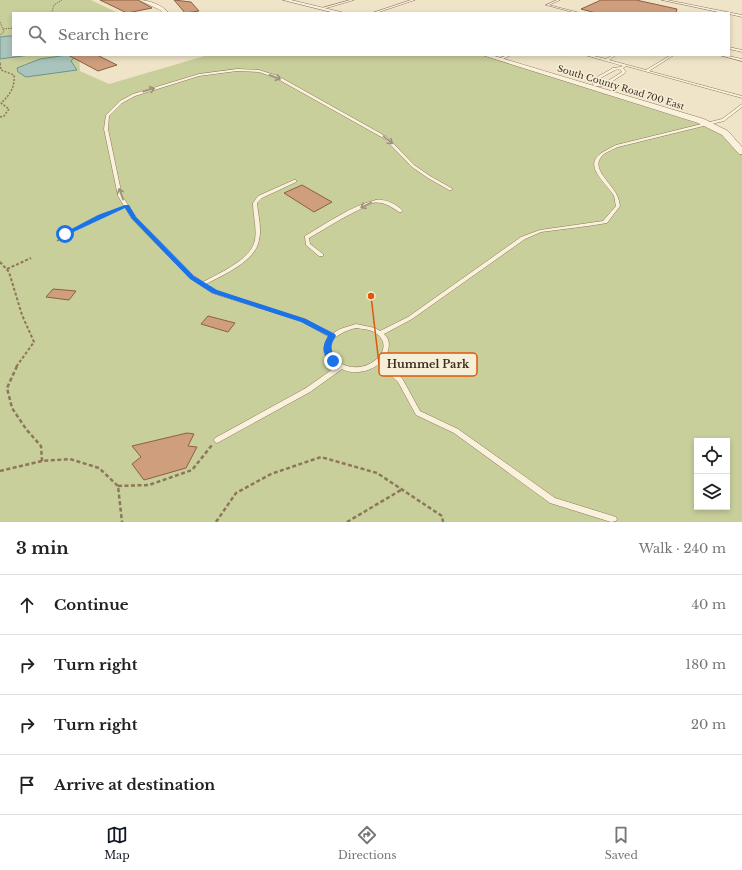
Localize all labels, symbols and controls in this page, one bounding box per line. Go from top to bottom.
search box [12,12,730,56]
icon: search [26,23,48,45]
text: Search here [58,25,149,44]
street label: South County Road 700 East [556,62,686,112]
one-way arrow [268,73,280,81]
one-way arrow [142,86,154,94]
one-way arrow [383,136,393,145]
one-way arrow [117,187,124,200]
one-way arrow [360,202,372,209]
route start [56,225,74,243]
route end [324,352,342,370]
callout: Hummel Park [379,353,477,376]
text: Hummel Park [387,357,470,371]
map controls [694,438,730,510]
button: locate [694,438,730,474]
button: layers [694,474,730,510]
text: 3 min [16,538,69,559]
text: Walk · 240 m [639,540,726,557]
icon: ahead [16,594,38,616]
text: Continue [54,595,129,614]
text: 40 m [691,596,726,613]
icon: right [16,654,38,676]
text: Turn right [54,655,137,674]
text: 180 m [685,656,726,673]
icon: right [16,714,38,736]
text: Turn right [54,715,137,734]
text: 20 m [691,716,726,733]
icon: arrive [16,774,38,796]
text: Arrive at destination [54,775,215,794]
tab: Map [104,824,130,862]
tab: Directions [338,824,396,862]
tab: Saved [605,824,638,862]

